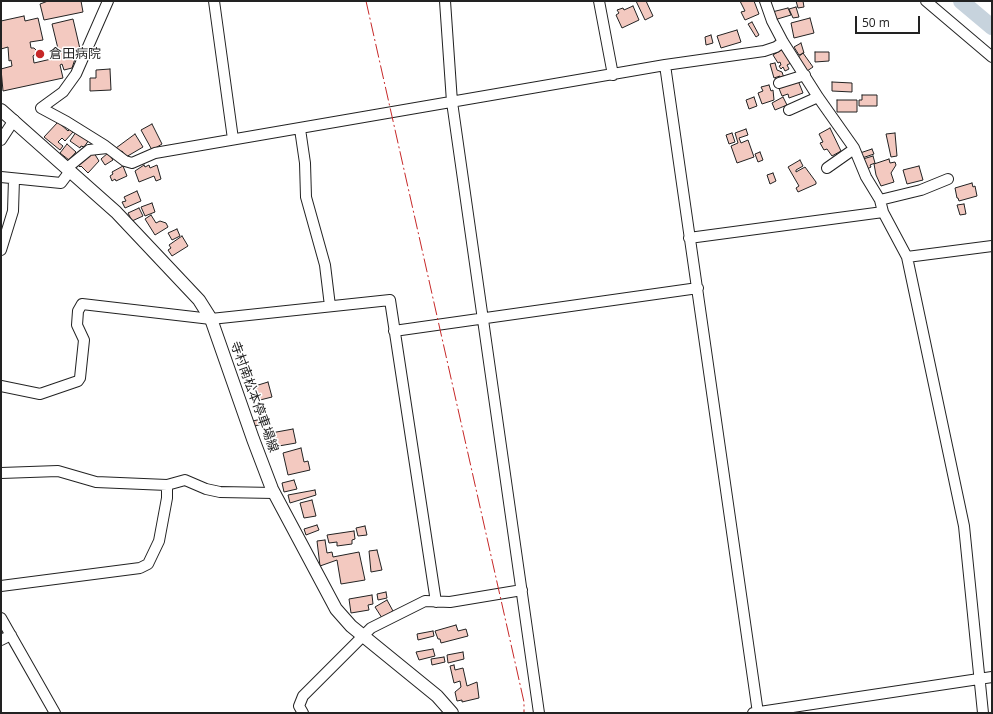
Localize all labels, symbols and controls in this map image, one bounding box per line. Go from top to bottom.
scale bar [857,8,922,34]
text: 50 m [862,14,890,31]
place label: 倉田病院 [49,46,101,62]
marker: 倉田病院 [34,48,46,60]
street label: 寺村南松本停車場線 [227,339,281,455]

